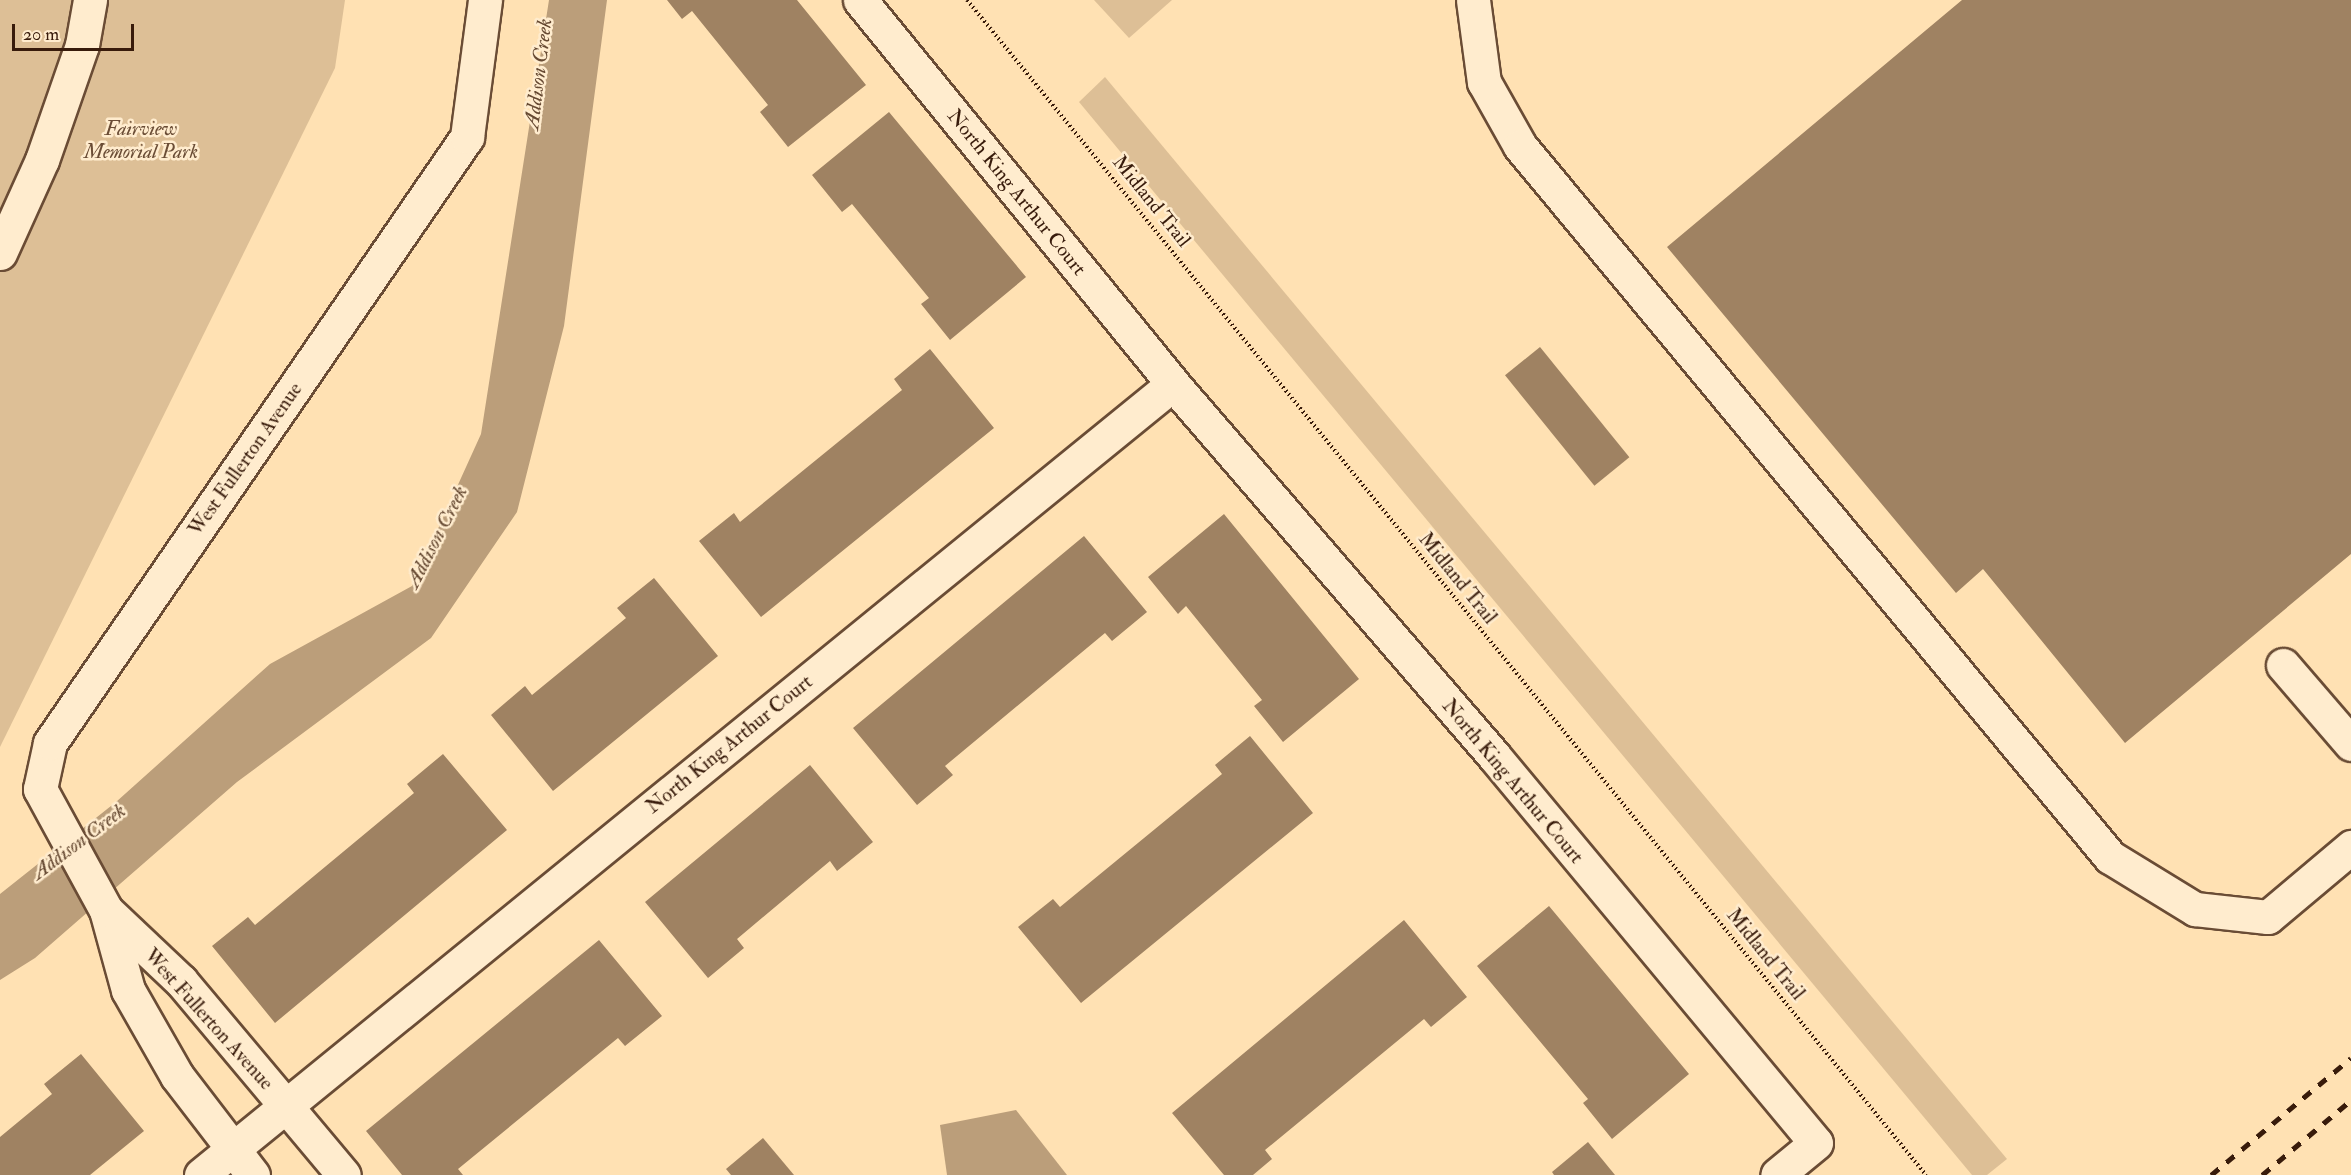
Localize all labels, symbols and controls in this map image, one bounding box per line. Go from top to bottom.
scale bar [15,12,136,50]
water label: Addison Creek [520,17,558,131]
text: 20 m [23,23,59,46]
street label: North King Arthur Court [943,104,1091,280]
park label: Fairview Memorial Park [84,117,198,164]
street label: Midland Trail [1108,150,1196,252]
street label: West Fullerton Avenue [183,378,307,540]
water label: Addison Creek [401,482,473,592]
street label: Midland Trail [1414,527,1502,629]
street label: North King Arthur Court [641,670,817,818]
street label: North King Arthur Court [1437,694,1589,868]
water label: Addison Creek [27,798,131,886]
street label: Midland Trail [1722,903,1810,1005]
street label: West Fullerton Avenue [139,944,279,1094]

